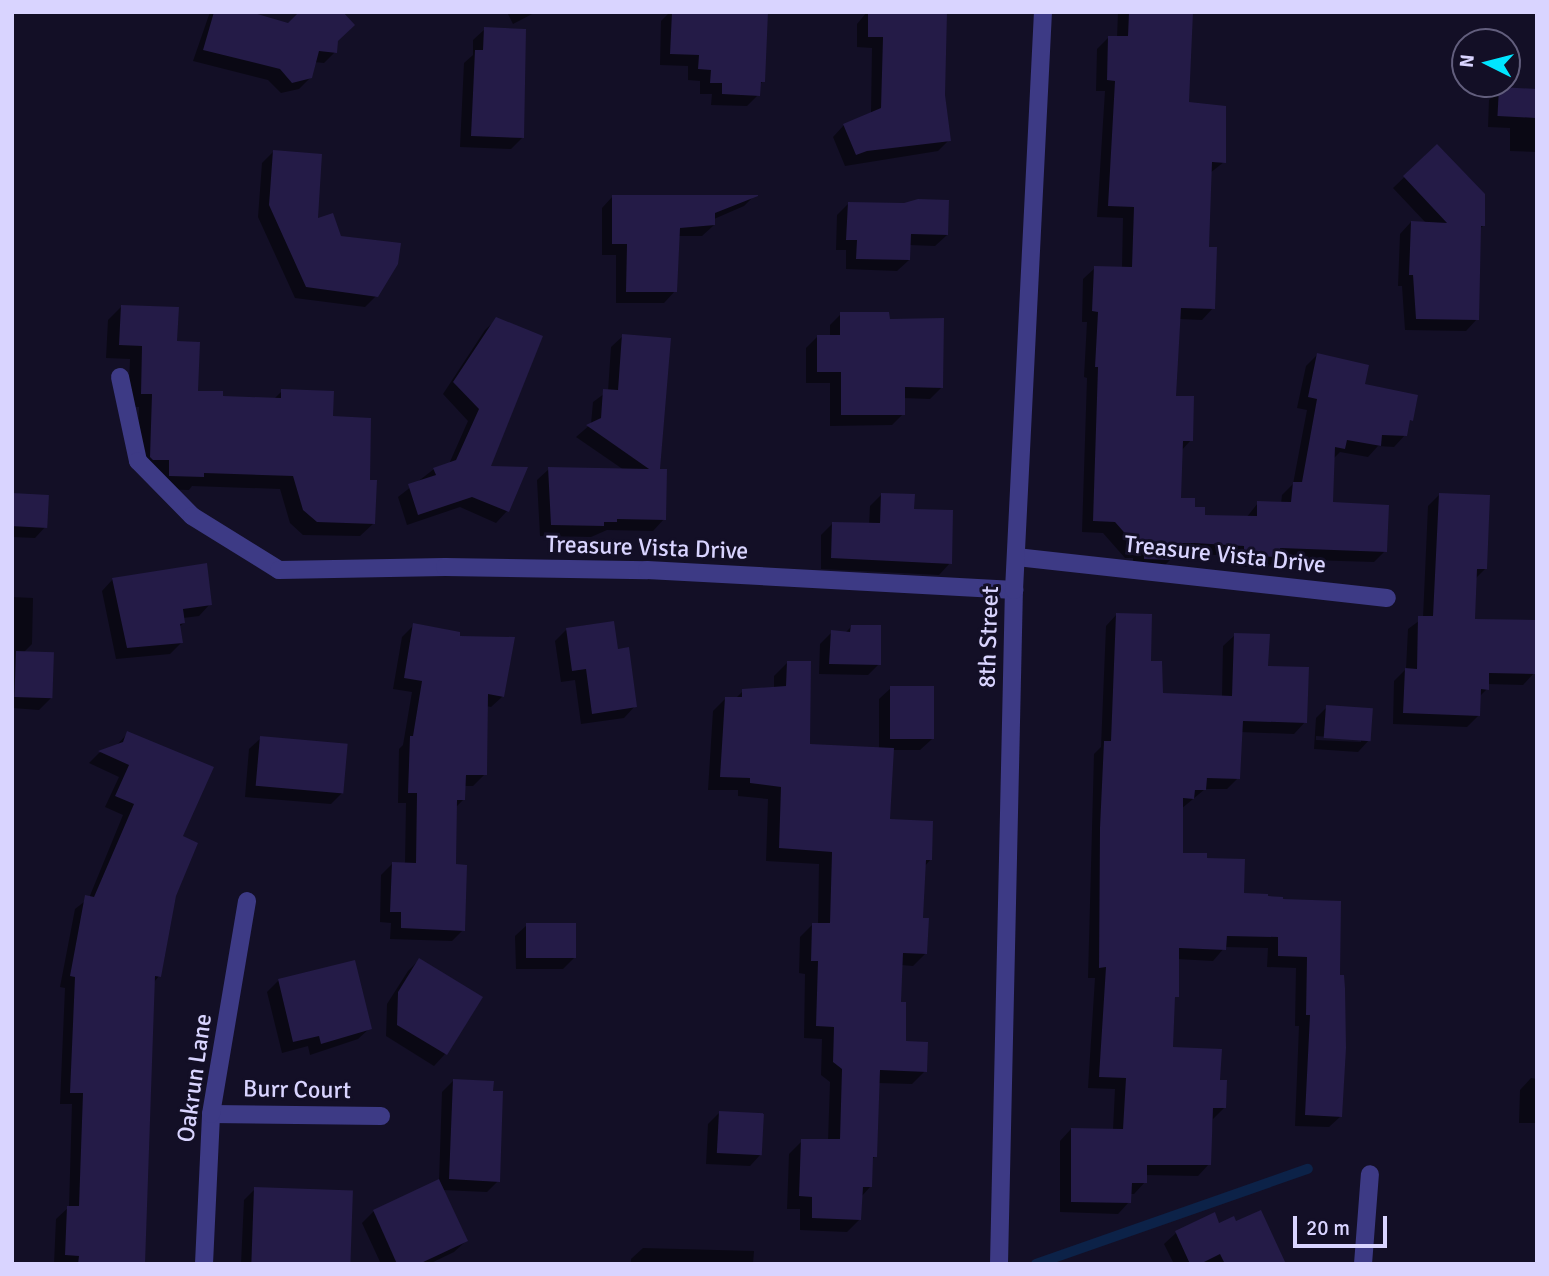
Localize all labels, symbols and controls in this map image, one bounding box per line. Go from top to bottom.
north arrow [1451,28,1521,98]
text: N [1454,53,1480,69]
street label: Treasure Vista Drive [545,530,749,566]
street label: Treasure Vista Drive [1123,530,1327,580]
street label: 8th Street [973,585,1005,689]
street label: Oakrun Lane [172,1012,218,1144]
street label: Burr Court [243,1075,351,1105]
scale bar [1297,1202,1392,1246]
text: 20 m [1306,1215,1350,1241]

